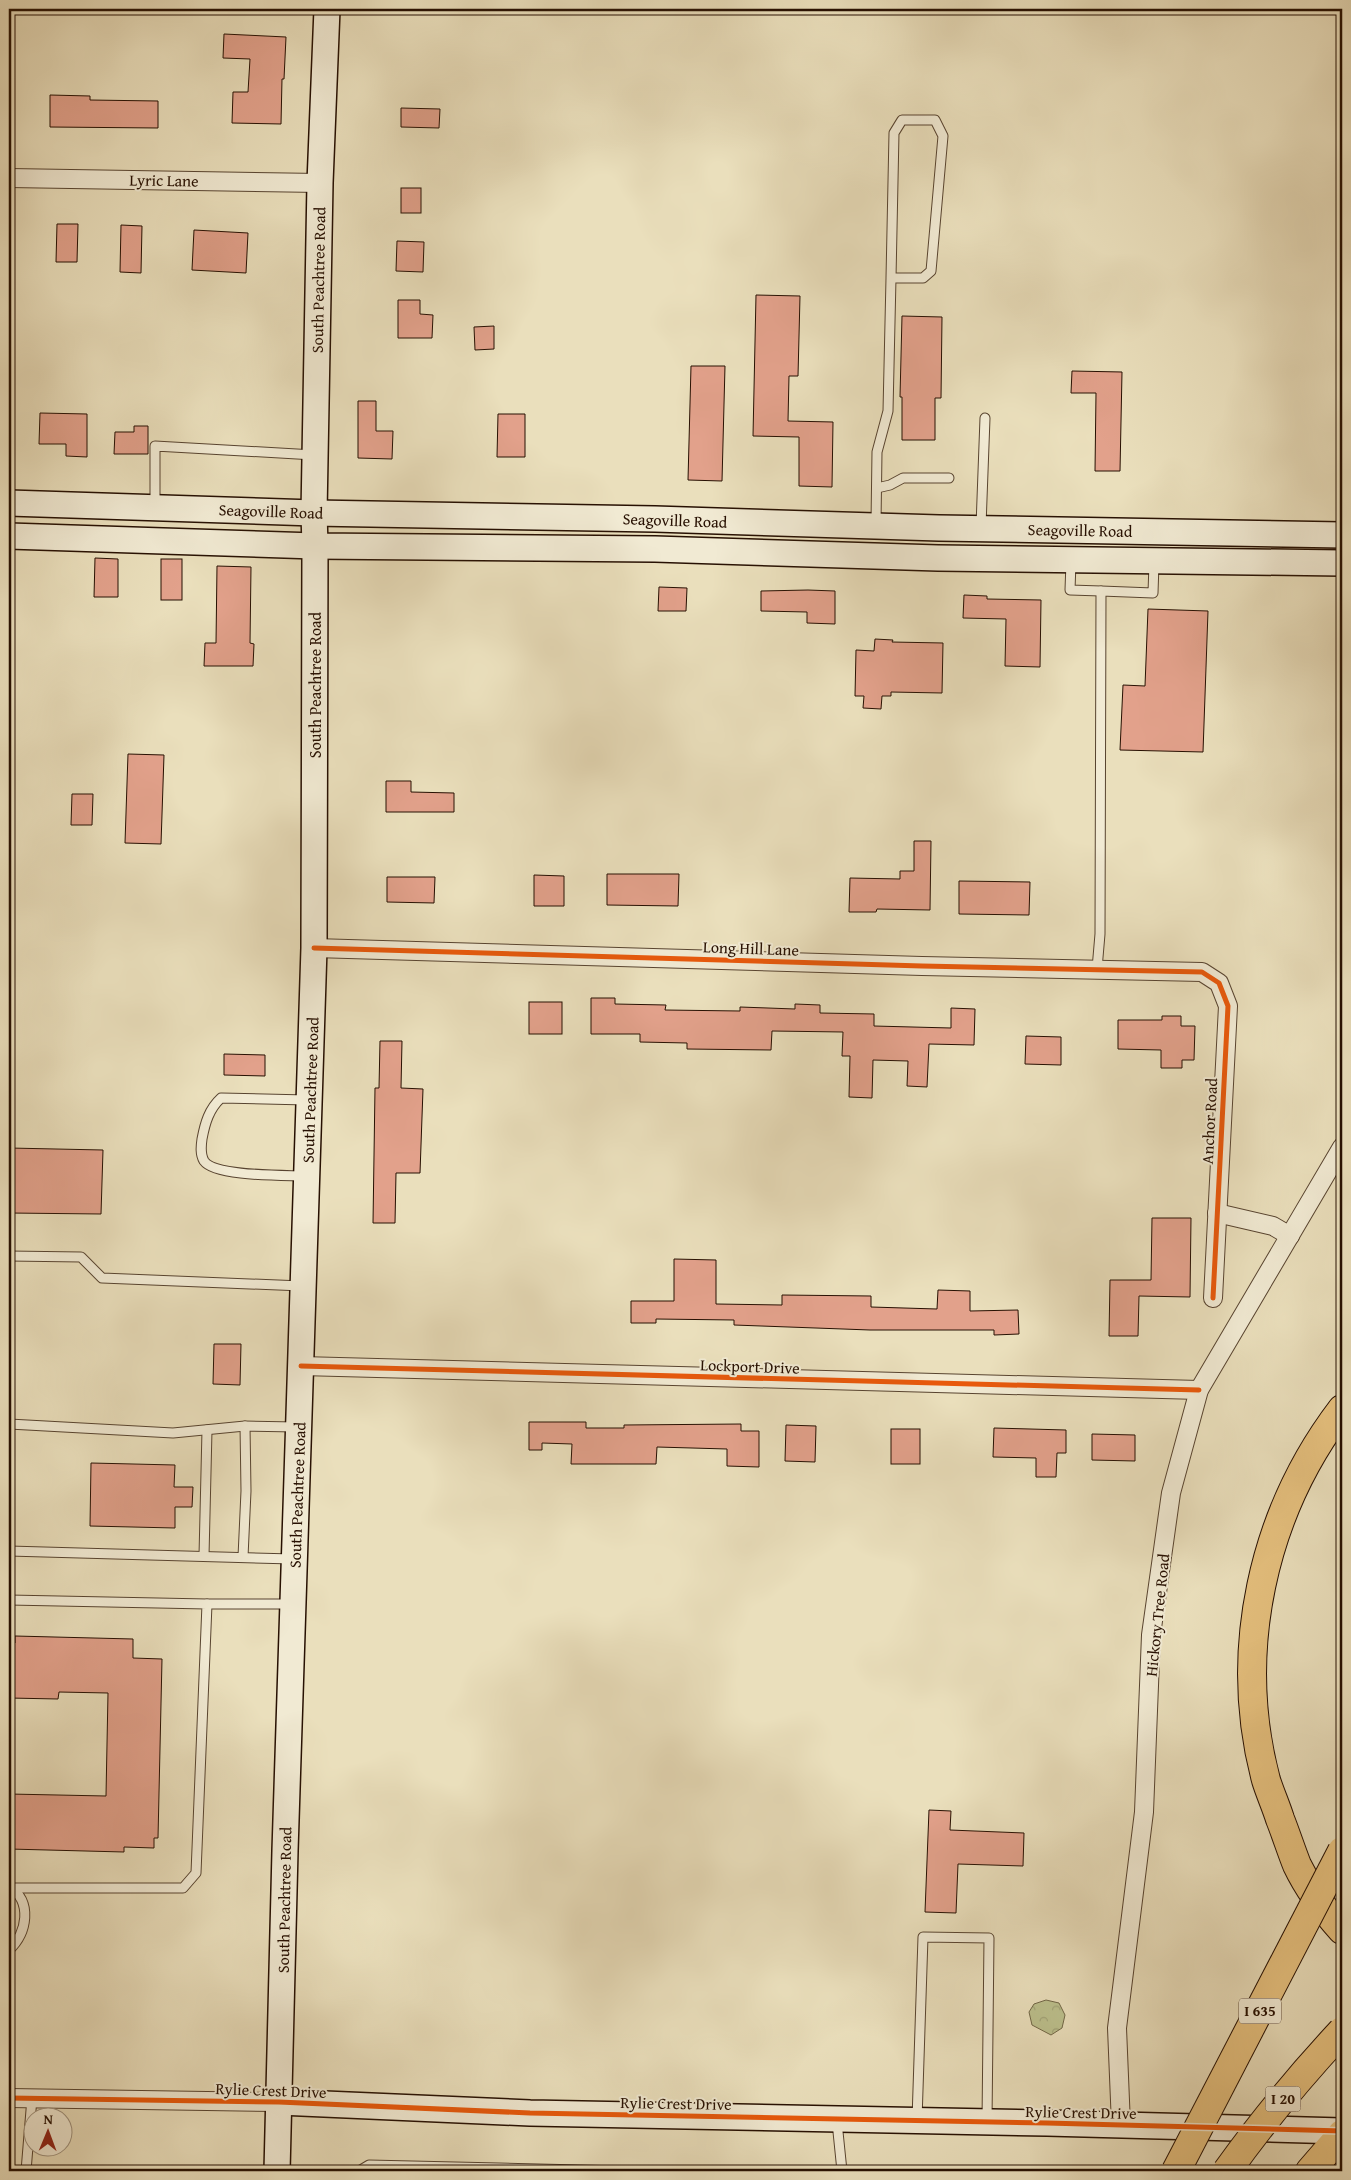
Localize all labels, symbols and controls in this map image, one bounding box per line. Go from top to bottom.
street label: Lyric Lane [129,167,199,193]
street label: South Peachtree Road [305,206,331,353]
street label: Seagoville Road [218,497,324,525]
street label: Seagoville Road [622,506,728,534]
street label: Seagoville Road [1027,517,1133,543]
street label: South Peachtree Road [303,611,327,758]
street label: Long Hill Lane [703,934,799,962]
street label: South Peachtree Road [295,1016,325,1164]
street label: Anchor Road [1195,1077,1223,1165]
street label: Lockport Drive [700,1352,800,1380]
street label: South Peachtree Road [282,1421,312,1569]
street label: Hickory Tree Road [1139,1552,1175,1678]
street label: South Peachtree Road [271,1826,297,1973]
road number: I 635 [1239,1998,1281,2024]
street label: Rylie Crest Drive [215,2076,327,2104]
road number: I 20 [1266,2086,1300,2112]
street label: Rylie Crest Drive [620,2090,732,2116]
street label: Rylie Crest Drive [1025,2099,1137,2125]
north arrow [22,2108,72,2158]
text: N [43,2109,54,2129]

